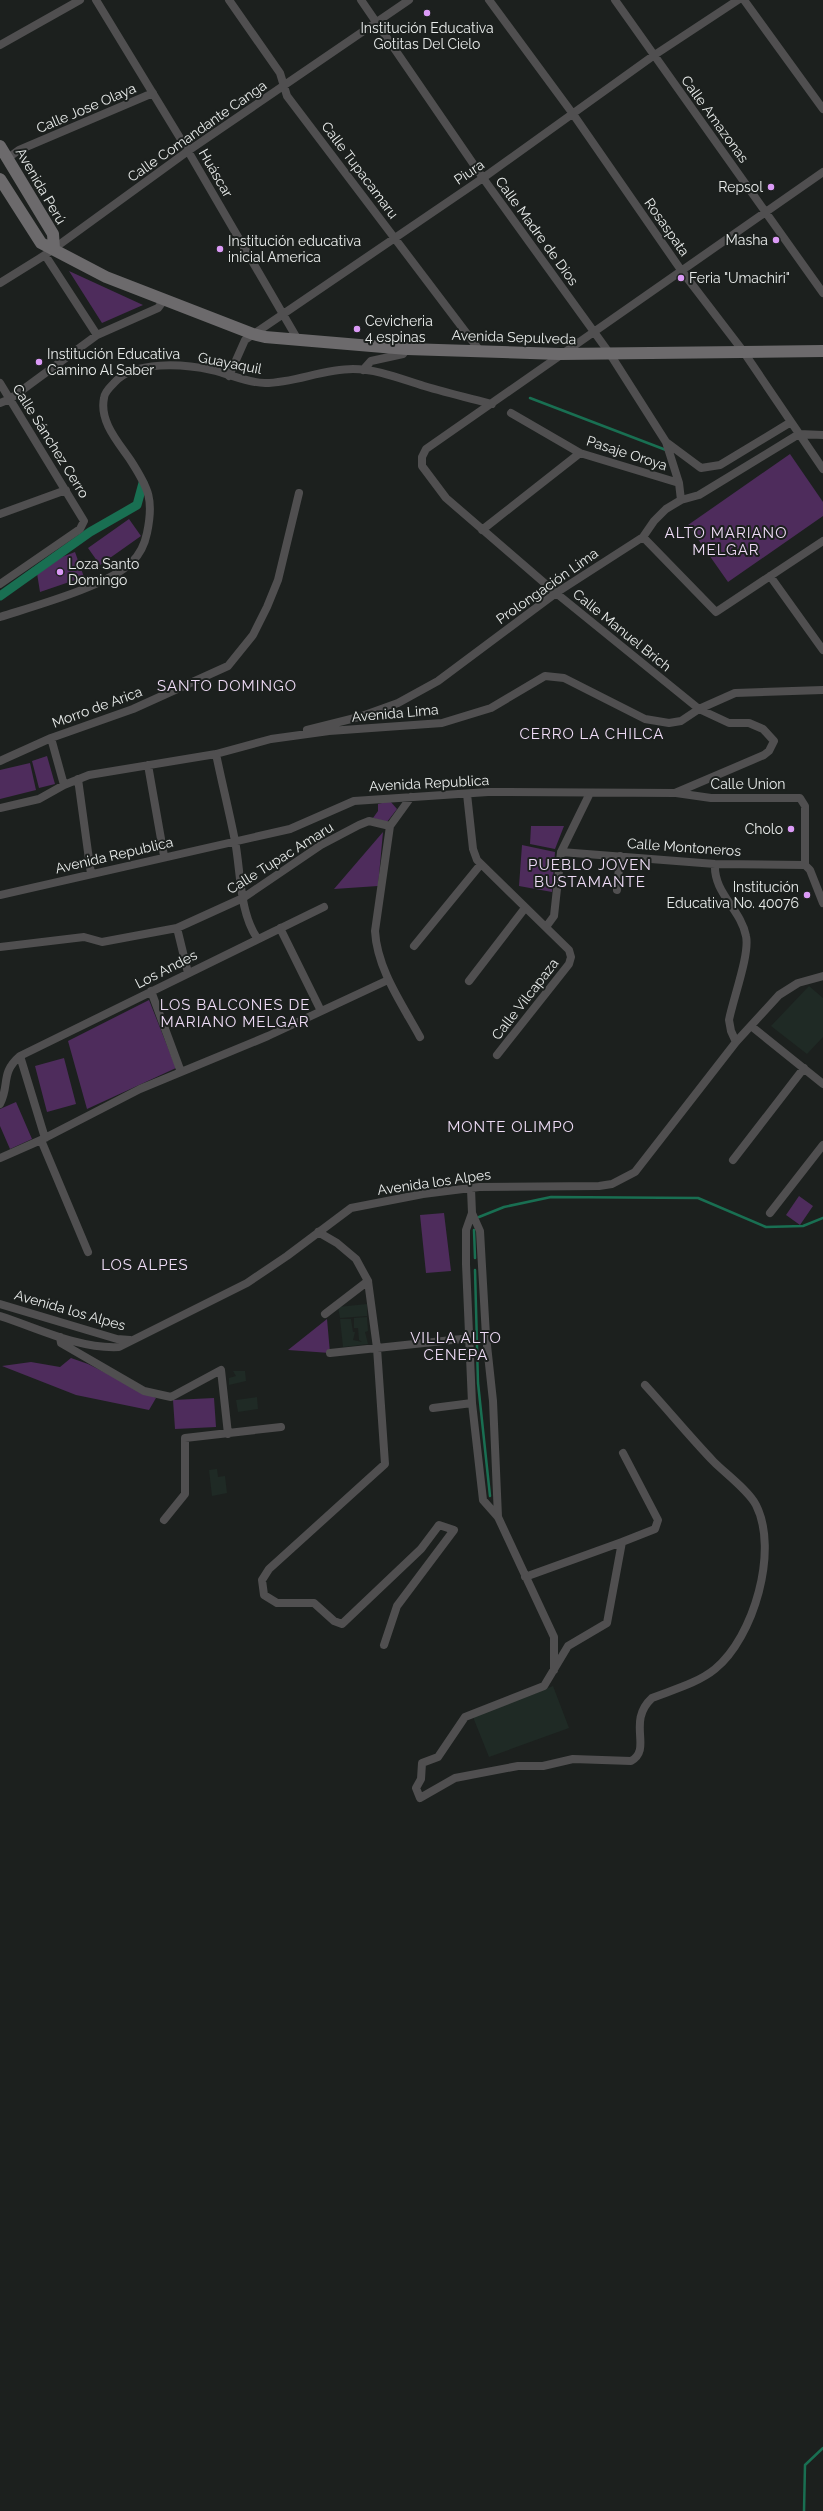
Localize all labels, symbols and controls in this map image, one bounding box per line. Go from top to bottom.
marker: Institución Educativa Gotitas Del Cielo [422,8,432,18]
place label: Institución Educativa Gotitas Del Cielo [360,20,494,52]
street label: Calle Amazonas [678,72,752,166]
street label: Calle Comandante Canga [125,77,269,185]
street label: Calle Jose Olaya [34,80,138,136]
street label: Calle Tupacamaru [318,118,402,222]
street label: Avenida Perú [13,145,69,227]
street label: Huáscar [196,146,236,200]
street label: Piura [451,156,487,188]
street label: Calle Madre de Dios [492,174,582,289]
place label: Repsol [718,179,763,195]
marker: Repsol [766,182,776,192]
street label: Rosaspata [641,195,693,259]
place label: Masha [726,232,768,248]
place label: Institución educativa inicial America [228,233,361,265]
marker: Masha [771,235,781,245]
marker: Institución educativa inicial America [215,244,225,254]
place label: Feria "Umachiri" [689,270,790,286]
marker: Feria "Umachiri" [676,273,686,283]
place label: Cevicheria 4 espinas [365,313,433,345]
marker: Cevicheria 4 espinas [352,324,362,334]
street label: Avenida Sepulveda [451,327,577,347]
place label: Institución Educativa Camino Al Saber [47,346,180,378]
street label: Guayaquil [197,349,263,377]
marker: Institución Educativa Camino Al Saber [34,357,44,367]
street label: Calle Sánchez Cerro [9,381,93,501]
street label: Pasaje Oroya [585,432,669,474]
district label: ALTO MARIANO MELGAR [665,524,787,559]
street label: Prolongación Lima [493,545,601,627]
place label: Loza Santo Domingo [68,556,139,588]
marker: Loza Santo Domingo [55,567,65,577]
street label: Calle Manuel Brich [570,586,674,674]
district label: SANTO DOMINGO [157,677,297,695]
street label: Morro de Arica [50,683,144,731]
street label: Avenida Lima [351,701,439,725]
district label: CERRO LA CHILCA [519,725,665,743]
street label: Avenida Republica [368,772,490,794]
street label: Calle Union [711,776,785,792]
street label: Calle Tupac Amaru [224,819,336,897]
place label: Cholo [745,821,783,837]
marker: Cholo [786,824,796,834]
street label: Avenida Republica [54,834,174,876]
street label: Calle Montoneros [626,835,742,859]
district label: PUEBLO JOVEN BUSTAMANTE [528,856,652,891]
place label: Institución Educativa No. 40076 [667,879,799,911]
marker: Institución Educativa No. 40076 [802,890,812,900]
street label: Los Andes [132,946,200,991]
street label: Calle Vilcapaza [488,955,562,1043]
district label: LOS BALCONES DE MARIANO MELGAR [160,996,310,1031]
district label: MONTE OLIMPO [447,1118,575,1136]
street label: Avenida los Alpes [376,1166,492,1198]
district label: LOS ALPES [101,1256,189,1274]
street label: Avenida los Alpes [13,1287,127,1334]
district label: VILLA ALTO CENEPA [410,1329,502,1364]

